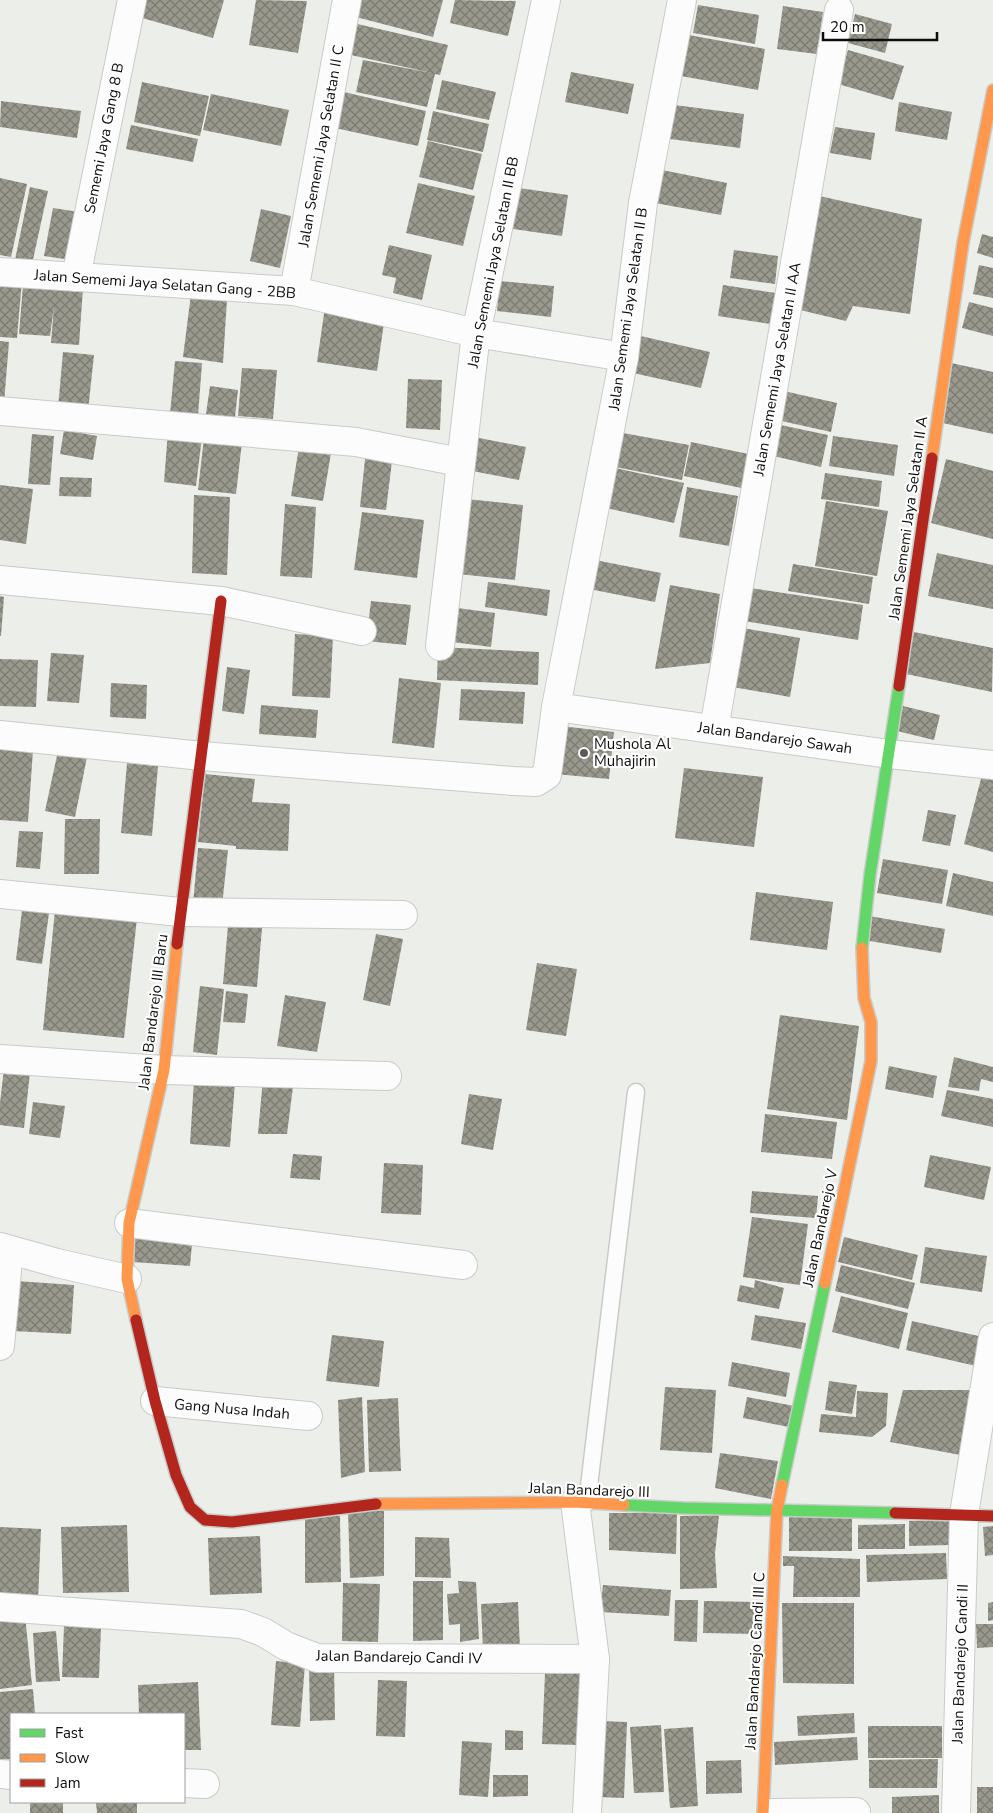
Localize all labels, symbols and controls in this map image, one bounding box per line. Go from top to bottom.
scale bar [823,10,937,42]
text: 20 m [830,17,865,37]
street label: Jalan Sememi Jaya Selatan II C [293,43,349,250]
street label: Sememi Jaya Gang 8 B [80,61,128,215]
street label: Jalan Sememi Jaya Selatan II BB [462,155,523,370]
street label: Jalan Sememi Jaya Selatan II B [604,206,652,413]
street label: Jalan Sememi Jaya Selatan II AA [748,261,806,478]
street label: Jalan Sememi Jaya Selatan Gang - 2BB [32,265,297,303]
street label: Jalan Sememi Jaya Selatan II A [884,415,932,622]
street label: Jalan Bandarejo Sawah [695,717,854,759]
place label: Mushola Al Muhajirin [594,734,671,771]
marker: Mushola Al Muhajirin [578,747,590,759]
street label: Jalan Bandarejo III Baru [133,933,172,1092]
street label: Jalan Bandarejo V [798,1166,842,1290]
street label: Gang Nusa Indah [173,1394,291,1424]
street label: Jalan Bandarejo III [527,1478,650,1502]
street label: Jalan Bandarejo Candi III C [740,1572,770,1751]
street label: Jalan Bandarejo Candi II [947,1584,973,1745]
street label: Jalan Bandarejo Candi IV [315,1646,483,1668]
legend [10,1713,185,1803]
text: Fast [55,1723,84,1743]
text: Slow [55,1748,90,1768]
text: Jam [54,1773,81,1793]

